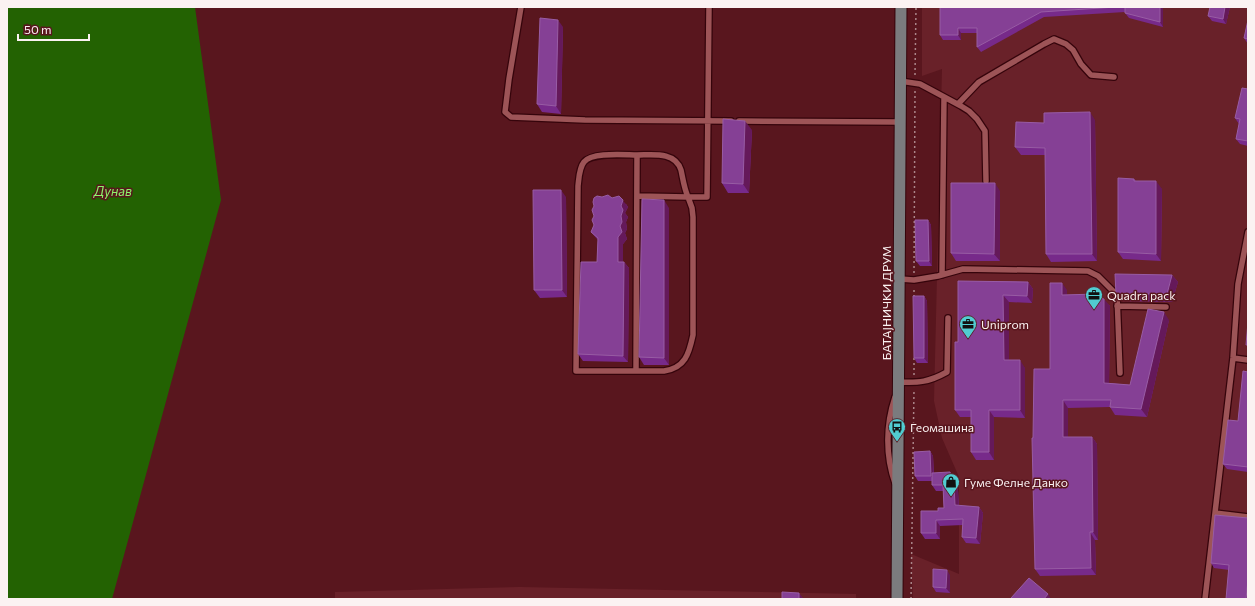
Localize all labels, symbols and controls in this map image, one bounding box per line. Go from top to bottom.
scale bar [18,16,89,42]
text: 50 m [24,22,52,36]
water label: Дунав [93,183,132,199]
street label: БАТАЈНИЧКИ ДРУМ [879,246,894,360]
office icon: Quadra pack [1084,285,1104,310]
place label: Quadra pack [1107,288,1176,302]
office icon: Uniprom [958,314,978,339]
place label: Uniprom [981,317,1029,331]
bus stop icon: Геомашина [887,417,907,442]
place label: Геомашина [910,420,974,434]
shop icon: Гуме Фелне Данко [941,472,961,497]
place label: Гуме Фелне Данко [964,475,1068,489]

